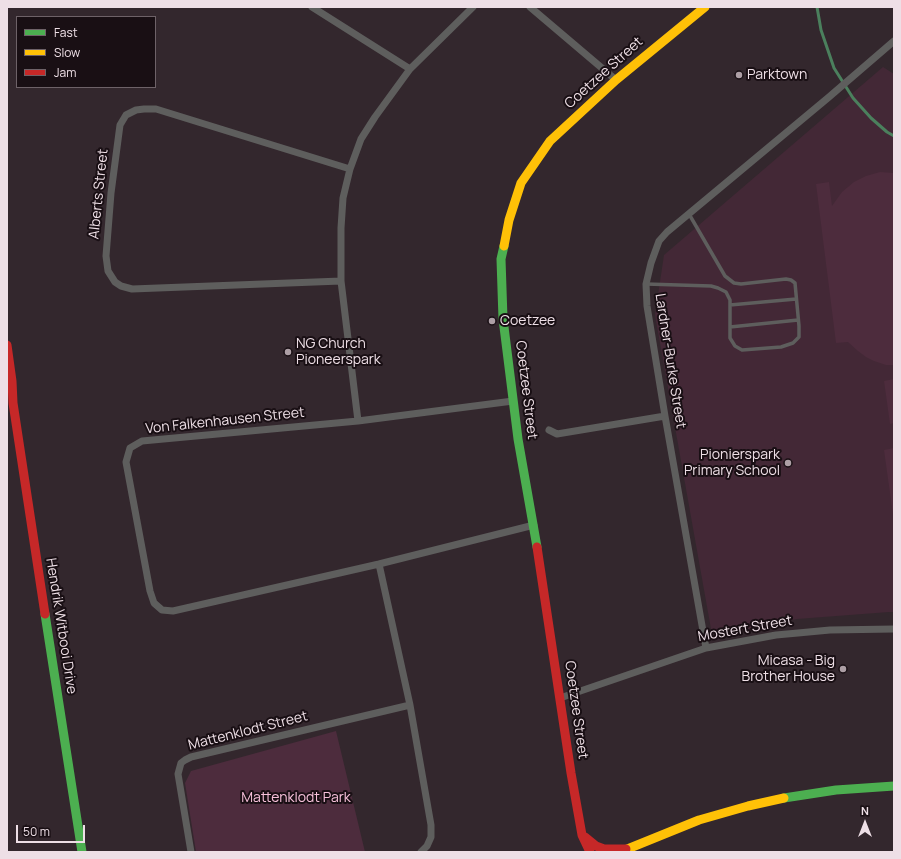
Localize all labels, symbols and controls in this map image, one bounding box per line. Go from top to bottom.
legend [16,16,156,88]
text: Fast [54,24,78,41]
street label: Coetzee Street [562,34,646,112]
text: Slow [54,44,80,61]
text: Jam [54,64,76,81]
place label: Parktown [747,67,807,83]
marker: Parktown [734,70,744,80]
street label: Alberts Street [86,148,112,240]
street label: Lardner-Burke Street [651,292,689,430]
place label: Coetzee [500,313,555,329]
marker: Coetzee [487,316,497,326]
place label: NG Church Pioneerspark [296,336,381,368]
street label: Coetzee Street [512,340,540,440]
marker: NG Church Pioneerspark [283,347,293,357]
street label: Von Falkenhausen Street [145,404,305,438]
place label: Pionierspark Primary School [684,447,780,480]
marker: Pionierspark Primary School [783,458,793,468]
street label: Hendrik Witbooi Drive [42,557,80,695]
street label: Mostert Street [697,612,793,646]
place label: Micasa - Big Brother House [742,653,835,686]
street label: Coetzee Street [561,660,591,760]
marker: Micasa - Big Brother House [838,664,848,674]
street label: Mattenklodt Street [187,708,309,754]
park label: Mattenklodt Park [241,790,351,806]
north arrow [845,803,885,843]
text: N [861,803,869,818]
scale bar [18,817,87,843]
text: 50 m [23,823,50,840]

